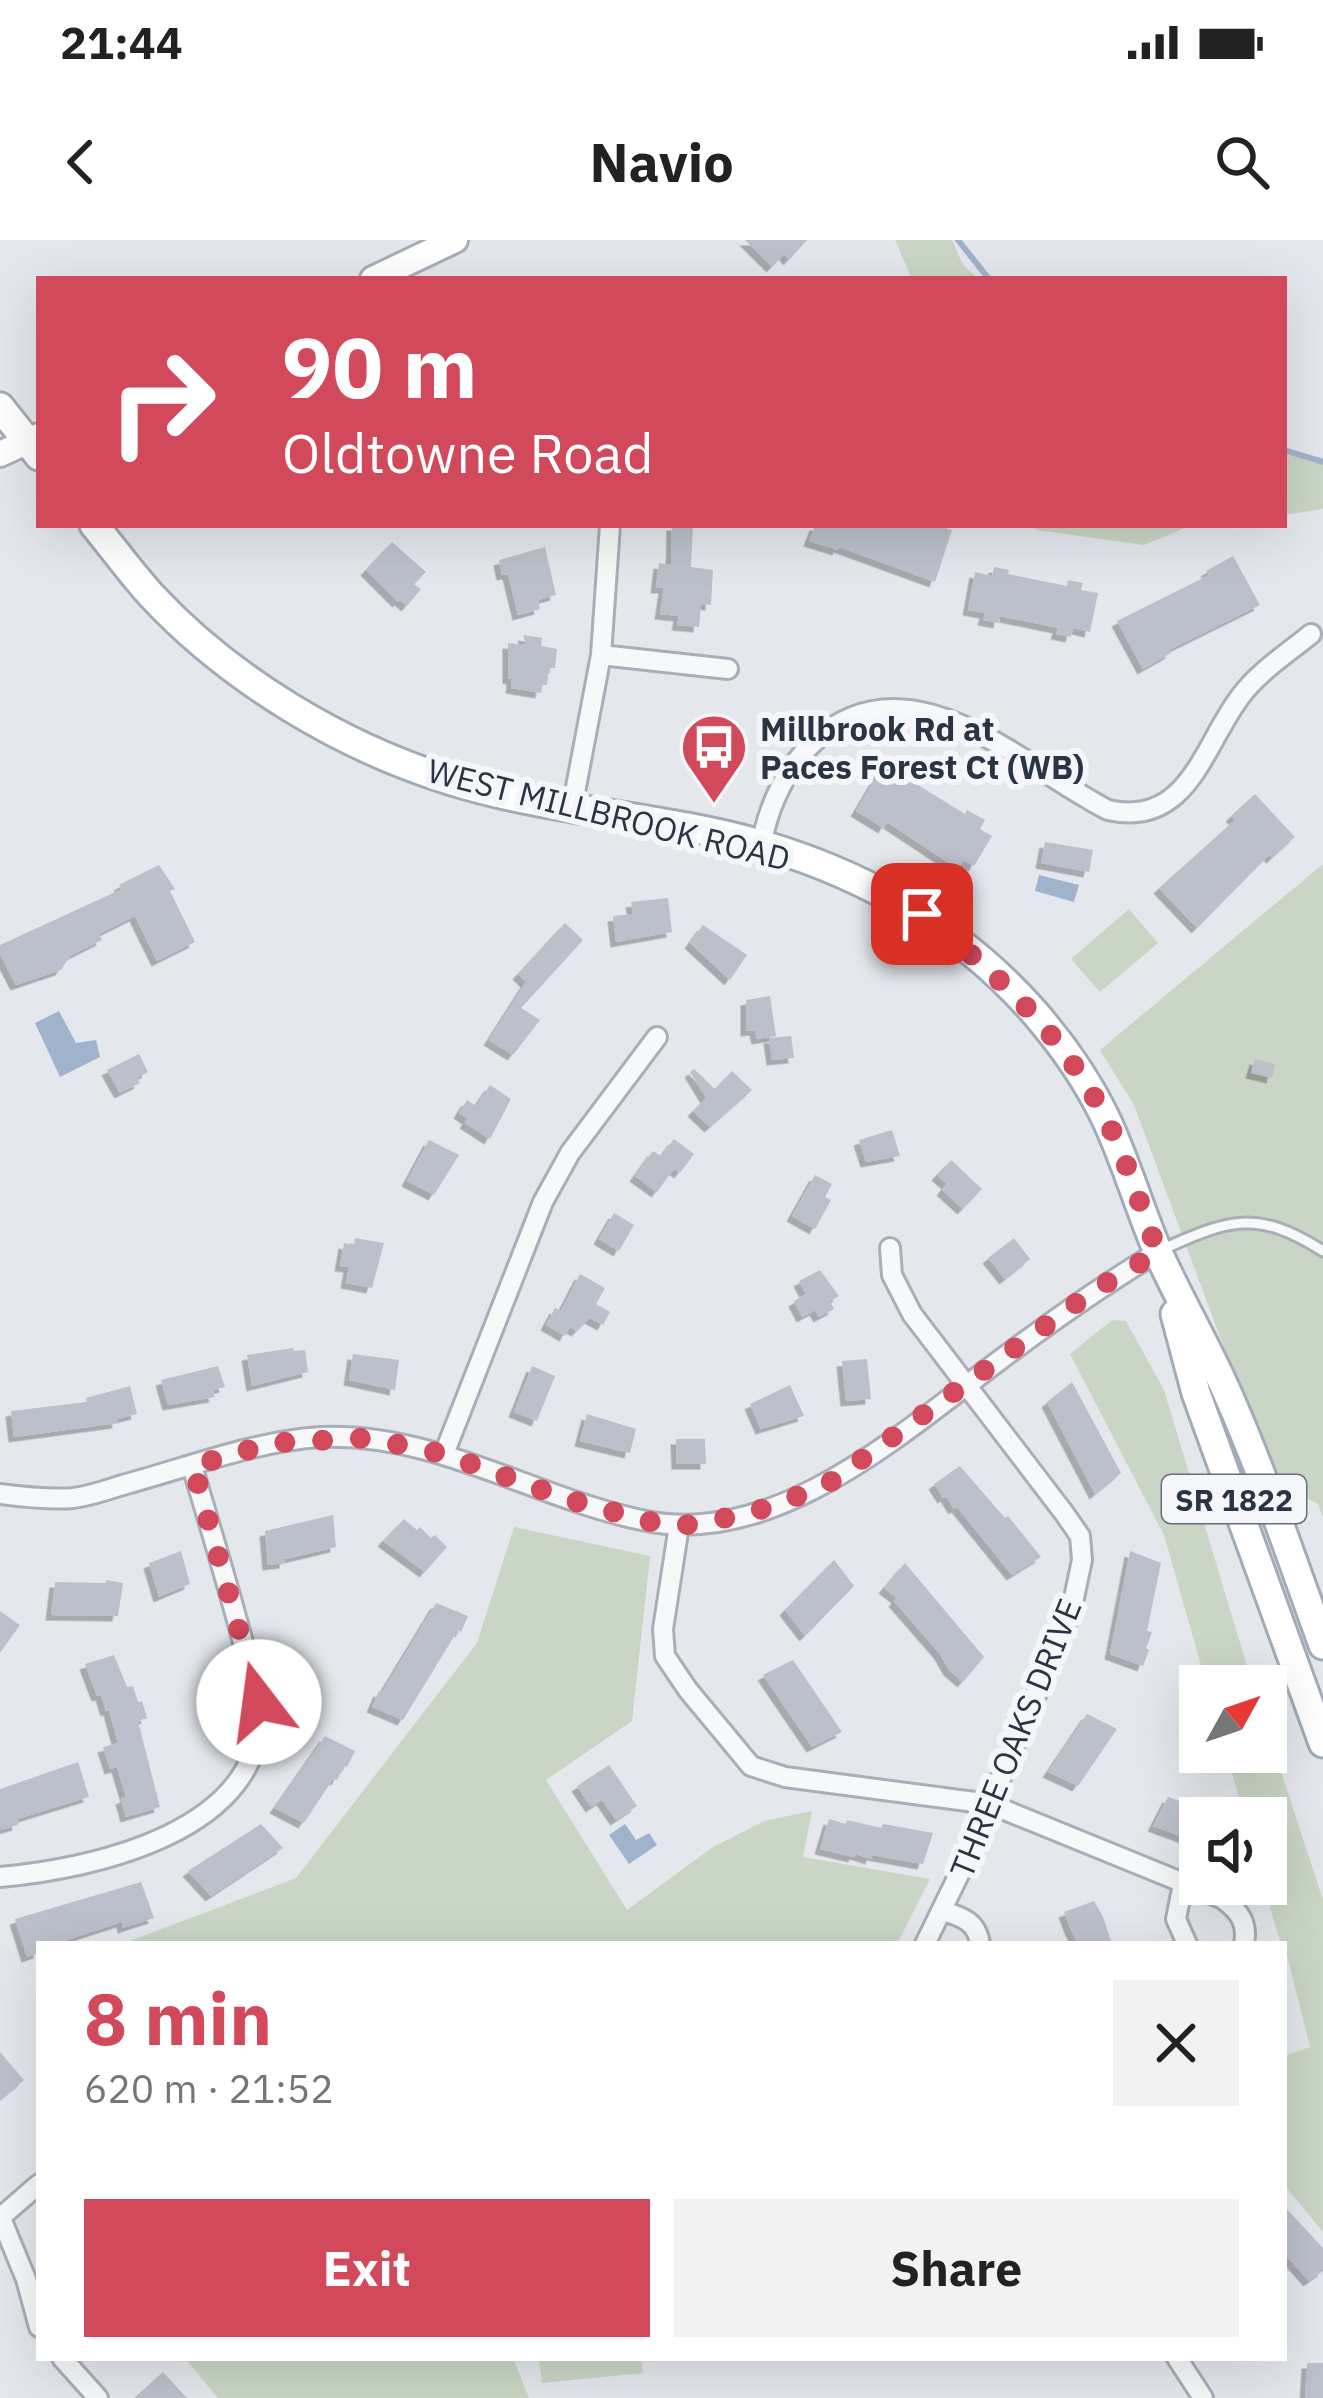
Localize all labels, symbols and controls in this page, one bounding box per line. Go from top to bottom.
text: 21:44 [60,13,183,71]
text: Navio [589,127,734,197]
icon: back [48,129,114,195]
icon: search [1209,129,1275,195]
text: 90 m [282,312,478,421]
icon: right [84,324,240,480]
text: Oldtowne Road [282,418,654,488]
place label: Millbrook Rd at Paces Forest Ct (WB) [760,707,1084,788]
bus stop icon: Millbrook Rd at Paces Forest Ct (WB) [679,712,749,806]
street label: WEST MILLBROOK ROAD [423,748,795,880]
pin [871,863,973,965]
icon: arrive [889,881,955,947]
road number: SR 1822 [1162,1475,1306,1523]
street label: THREE OAKS DRIVE [939,1592,1091,1884]
position arrow [196,1639,322,1765]
north arrow [1179,1665,1287,1773]
map controls [1179,1665,1287,1905]
button: sound [1179,1797,1287,1905]
text: 8 min [84,1971,272,2065]
button: close [1113,1980,1239,2106]
text: 620 m · 21:52 [84,2063,334,2114]
button: Exit [84,2199,650,2337]
button: Share [674,2199,1239,2337]

